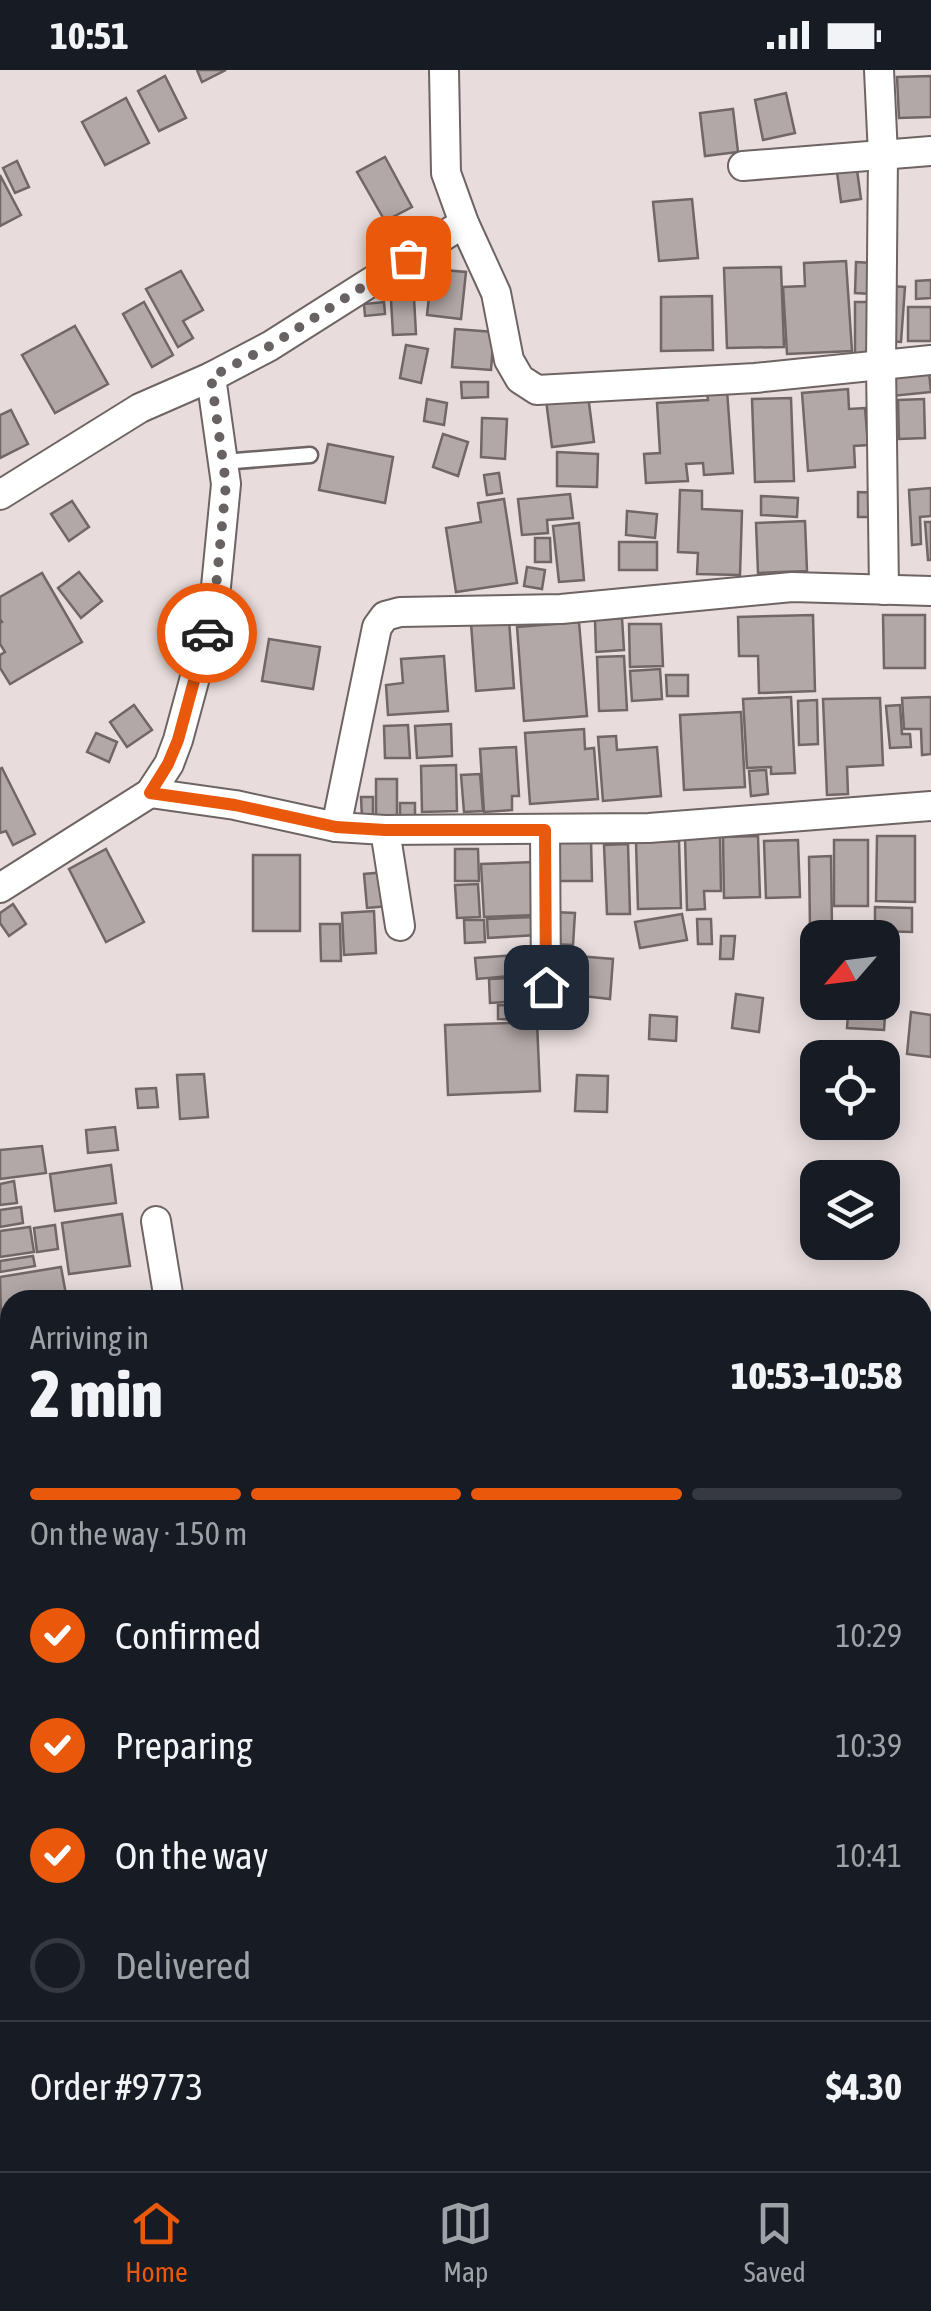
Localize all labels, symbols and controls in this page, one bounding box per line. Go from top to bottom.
text: 10:51 [50,14,129,57]
pin [366,216,451,301]
icon: bag [381,231,436,286]
courier [157,583,257,683]
icon: car [180,606,235,661]
north arrow [800,920,900,1020]
map controls [800,920,900,1260]
pin [504,945,589,1030]
icon: home [519,960,574,1015]
button: locate [800,1040,900,1140]
button: layers [800,1160,900,1260]
text: Arriving in [30,1319,149,1356]
text: 10:53–10:58 [731,1354,902,1397]
text: 2 min [30,1356,163,1431]
text: On the way · 150 m [30,1515,247,1552]
icon: check [30,1608,85,1663]
text: Confirmed [115,1614,261,1657]
text: 10:29 [836,1617,902,1654]
icon: check [30,1718,85,1773]
text: Preparing [115,1724,253,1767]
text: 10:39 [836,1727,902,1764]
icon: check [30,1828,85,1883]
text: On the way [115,1834,268,1877]
text: 10:41 [836,1837,902,1874]
text: Delivered [115,1944,251,1987]
text: Order #9773 [30,2065,203,2108]
text: $4.30 [826,2065,902,2108]
tab: Home [125,2196,188,2288]
tab: Map [438,2196,493,2288]
tab: Saved [744,2196,806,2288]

